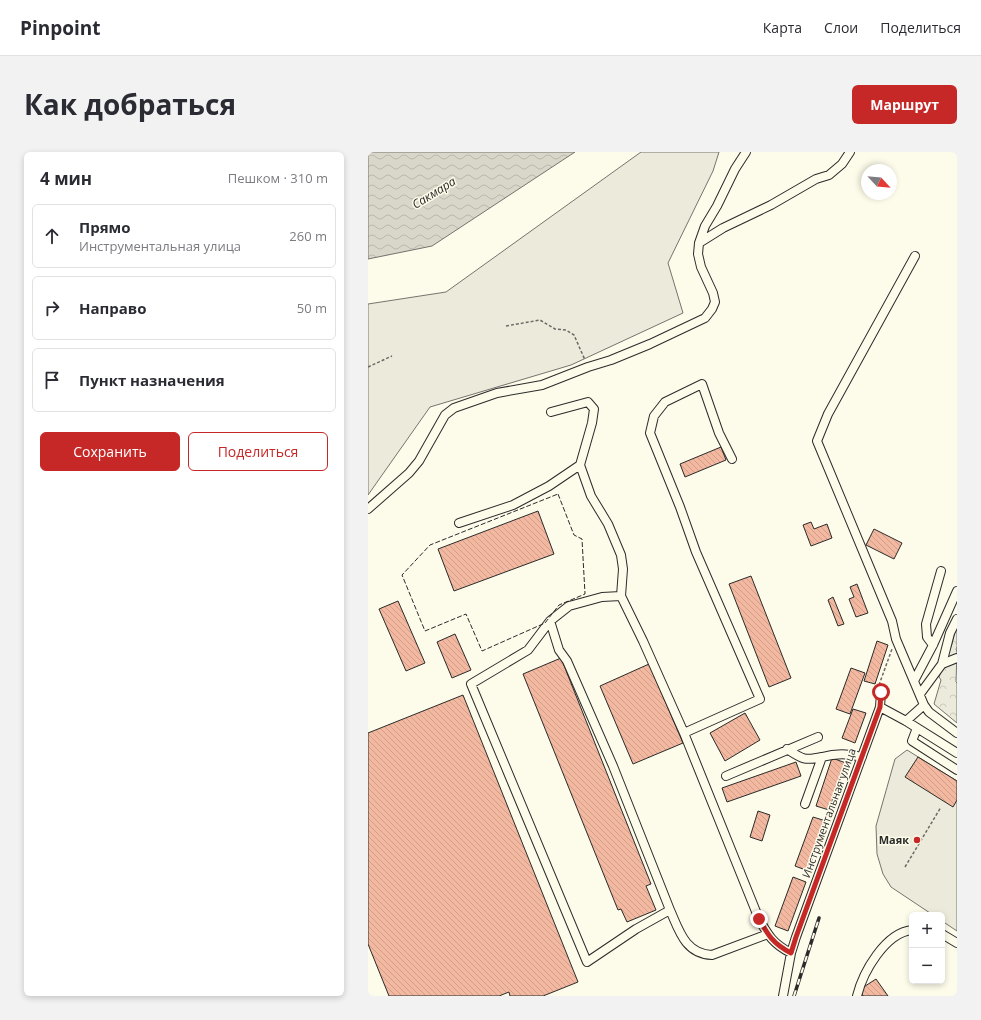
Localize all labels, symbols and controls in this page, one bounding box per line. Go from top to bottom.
text: Pinpoint [20,15,101,41]
text: Карта [763,18,802,37]
text: Слои [824,18,858,37]
text: Поделиться [880,18,961,37]
text: Как добраться [24,85,236,123]
button: Маршрут [852,85,957,124]
north arrow [861,164,897,200]
text: 4 мин [40,167,92,190]
text: Пешком · 310 m [228,169,328,187]
water label: Сакмара [409,172,459,213]
text: Прямо [79,217,131,237]
icon: ahead [41,225,63,247]
text: 260 m [289,227,327,245]
text: Инструментальная улица [79,237,241,255]
icon: right [41,297,63,319]
text: Направо [79,298,147,318]
text: 50 m [297,299,327,317]
icon: arrive [41,369,63,391]
text: Пункт назначения [79,370,225,390]
button: Сохранить [40,432,180,471]
button: Поделиться [188,432,328,471]
route start [872,683,890,701]
street label: Инструментальная улица [798,746,859,880]
place label: Маяк [879,832,909,847]
marker: Маяк [912,835,922,845]
route end [750,910,768,928]
map controls [909,912,945,984]
button: + [909,912,945,948]
button: − [909,948,945,984]

